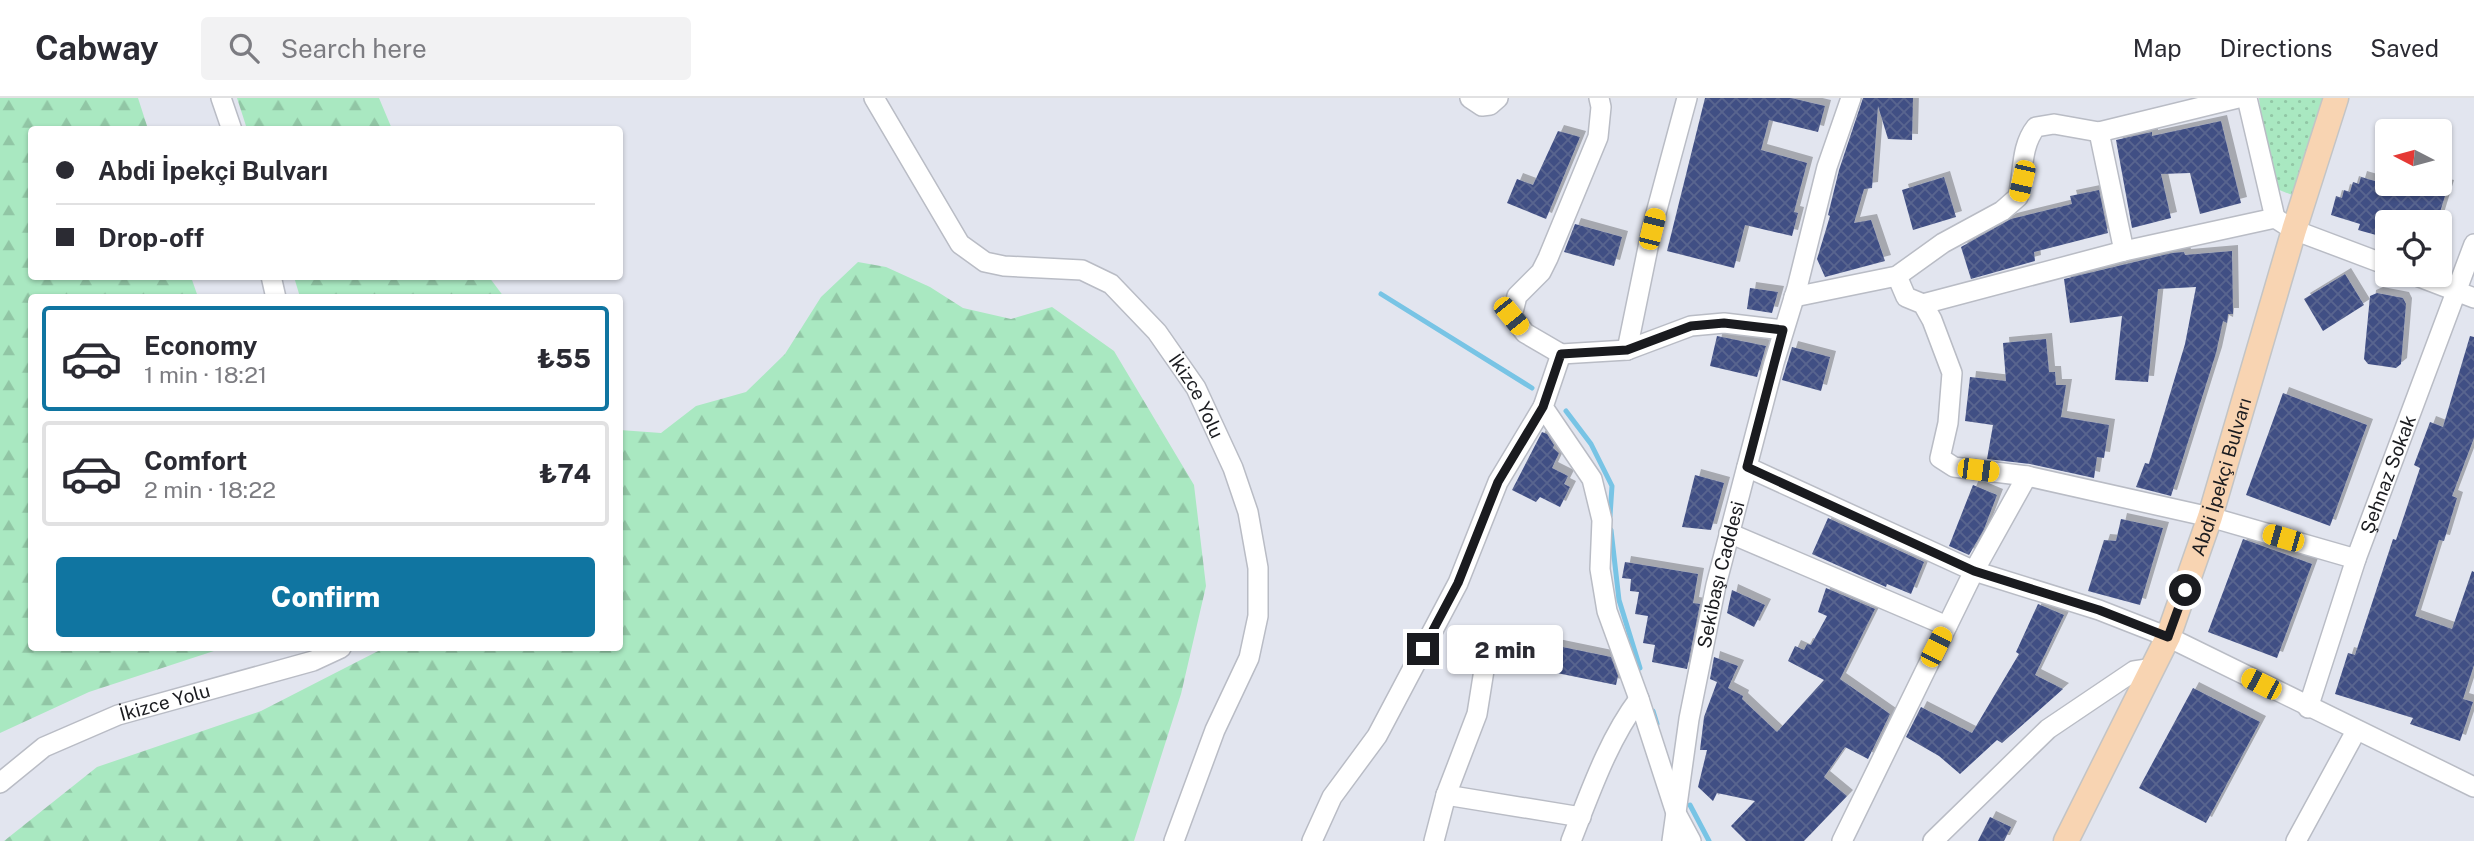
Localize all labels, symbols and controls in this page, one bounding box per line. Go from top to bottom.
search box [201,17,691,80]
text: Cabway [35,29,159,67]
icon: search [225,29,263,67]
text: Search here [281,33,427,64]
text: Map [2133,34,2182,62]
text: Directions [2220,34,2332,62]
text: Saved [2370,34,2439,62]
north arrow [2375,119,2452,196]
map controls [2375,119,2452,287]
text: Abdi İpekçi Bulvarı [98,155,328,186]
car [2008,158,2037,204]
car [1637,206,1668,252]
button: locate [2375,210,2452,287]
text: Drop-off [98,222,204,253]
car [1490,293,1533,339]
icon: car [60,327,123,390]
text: Economy [144,330,257,361]
text: ₺55 [537,343,591,374]
street label: İkizce Yolu [1165,350,1229,441]
text: 1 min · 18:21 [144,361,267,388]
street label: Abdi İpekçi Bulvarı [2186,395,2255,559]
street label: Şehnaz Sokak [2356,412,2420,537]
icon: car [60,442,123,505]
text: Comfort [144,445,247,476]
car [1956,457,2001,483]
text: ₺74 [539,458,591,489]
text: 2 min · 18:22 [144,476,276,503]
street label: Sekibaşı Caddesi [1693,499,1749,650]
car [2260,522,2307,554]
button: Confirm [56,557,595,637]
route start [2169,574,2201,606]
callout: 2 min [1448,624,1563,674]
car [1918,624,1955,670]
route end [1407,633,1439,665]
text: 2 min [1474,636,1536,663]
car [2238,665,2285,703]
street label: İkizce Yolu [117,679,212,725]

